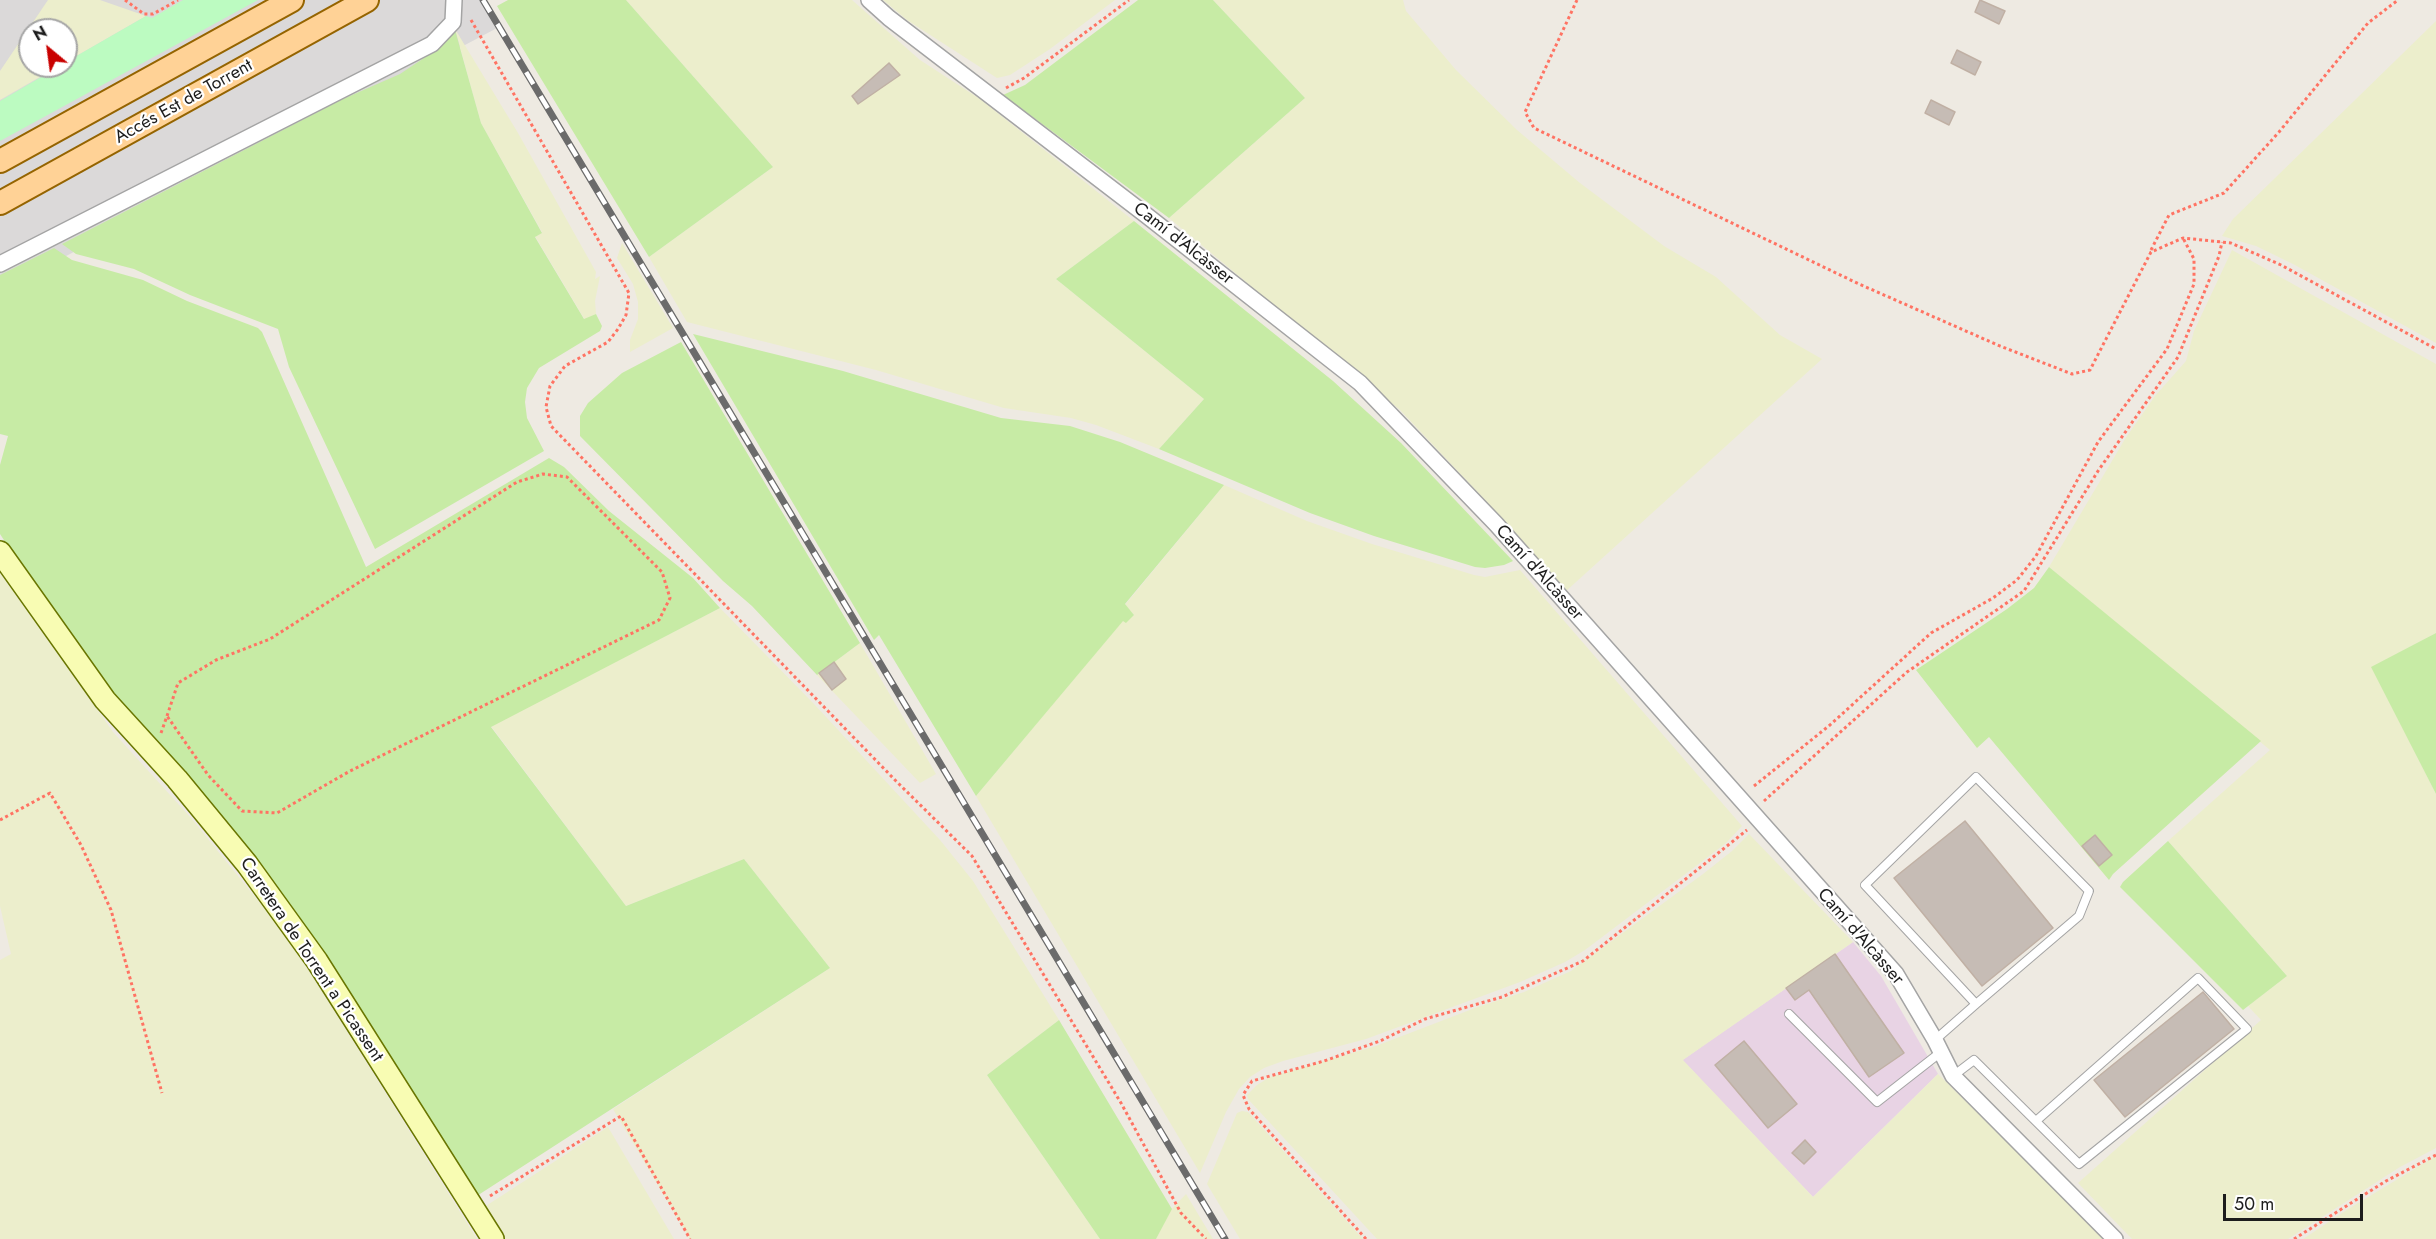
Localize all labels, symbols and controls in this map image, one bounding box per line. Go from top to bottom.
north arrow [18,18,78,78]
text: N [29,20,51,47]
street label: Accés Est de Torrent [111,55,257,149]
street label: Camí d'Alcàsser [1129,198,1237,290]
street label: Camí d'Alcàsser [1490,521,1588,625]
street label: Carretera de Torrent a Picassent [235,854,387,1066]
street label: Camí d'Alcàsser [1812,884,1908,990]
scale bar [2226,1182,2366,1220]
text: 50 m [2234,1191,2274,1217]

